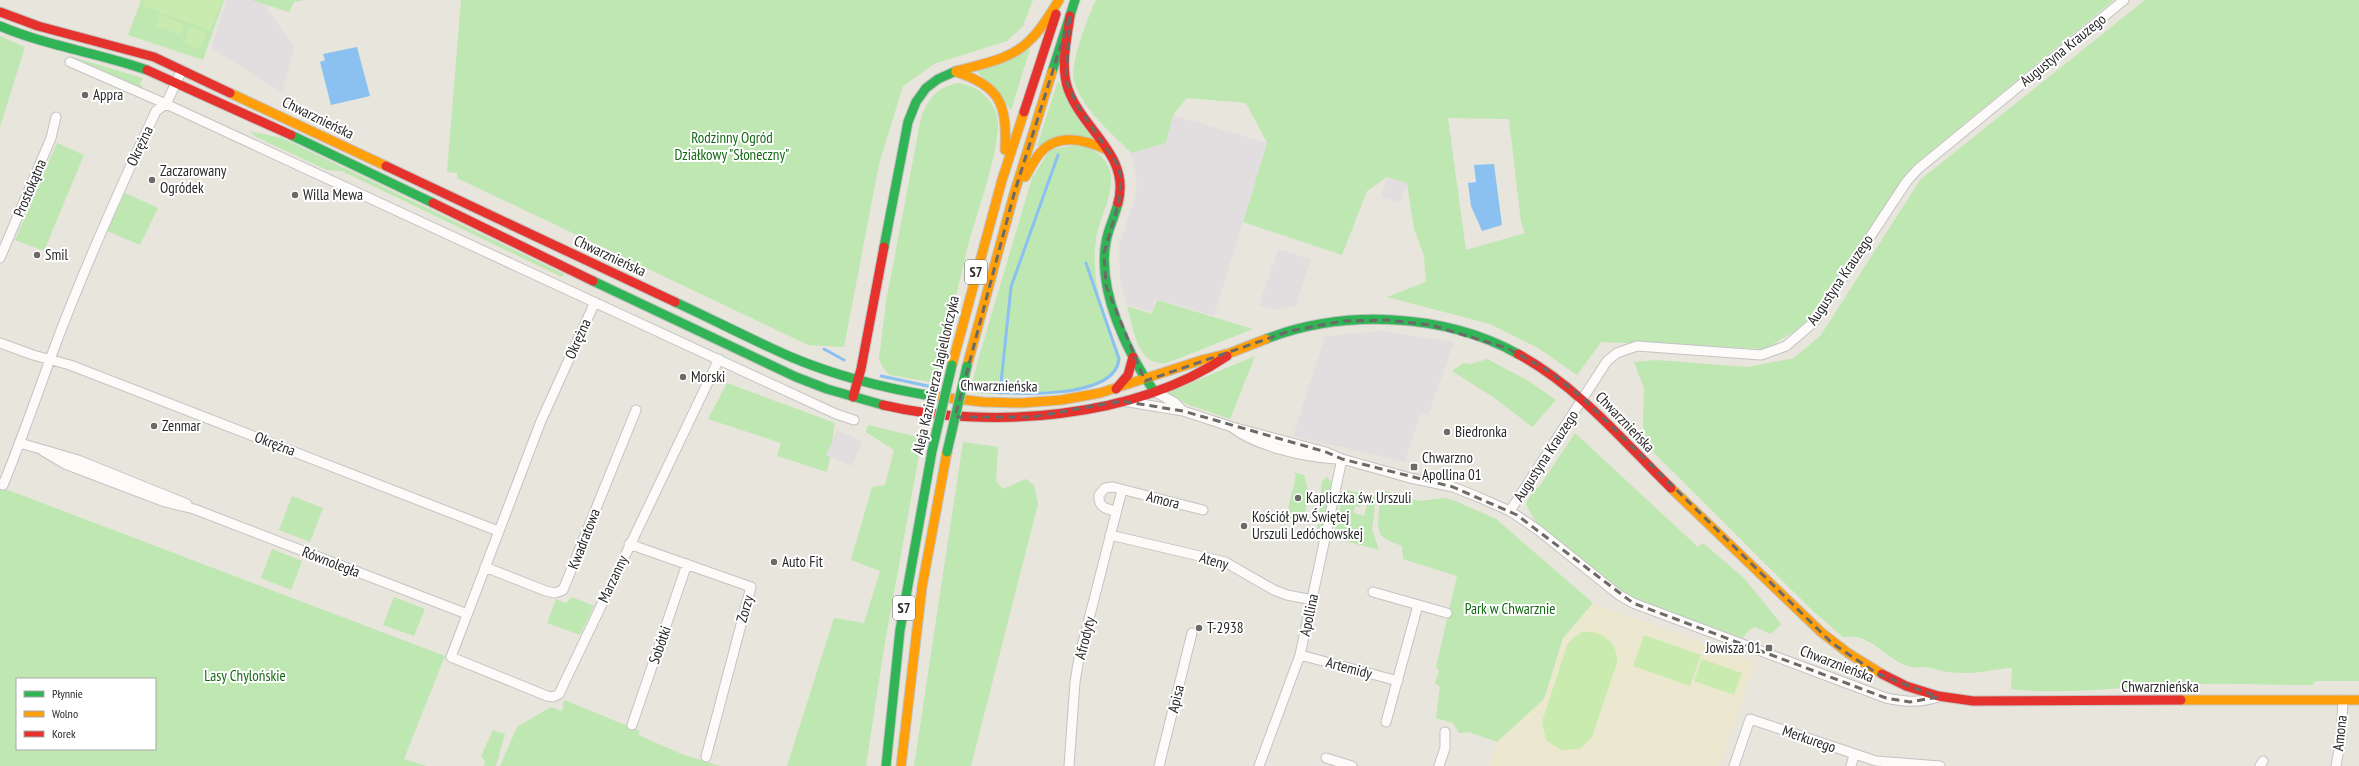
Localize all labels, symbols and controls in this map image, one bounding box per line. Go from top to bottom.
street label: Augustyna Krauzego [2016,9,2109,90]
place label: Appra [93,85,123,104]
marker: Appra [80,90,90,100]
street label: Chwarznieńska [279,92,357,143]
street label: Okrężna [122,123,157,169]
park label: Rodzinny Ogród Działkowy "Słoneczny" [675,128,789,164]
street label: Prostokątna [9,156,50,220]
place label: Zaczarowany Ogródek [160,161,227,197]
marker: Zaczarowany Ogródek [147,175,157,185]
place label: Willa Mewa [303,185,363,204]
marker: Willa Mewa [290,190,300,200]
street label: Chwarznieńska [571,231,649,281]
street label: Augustyna Krauzego [1802,231,1877,329]
place label: Smil [45,245,68,264]
marker: Smil [32,250,42,260]
road number: S7 [965,260,987,284]
street label: Aleja Kazimierza Jagiellończyka [908,294,963,456]
street label: Okrężna [560,316,595,362]
place label: Morski [691,367,725,386]
marker: Morski [678,372,688,382]
street label: Chwarznieńska [960,375,1038,396]
street label: Chwarznieńska [1592,387,1659,456]
street label: Augustyna Krauzego [1509,406,1582,505]
place label: Zenmar [162,416,202,435]
marker: Zenmar [149,421,159,431]
place label: Biedronka [1455,422,1507,441]
street label: Okrężna [252,427,298,460]
marker: Biedronka [1442,427,1452,437]
place label: Chwarzno Apollina 01 [1422,448,1482,484]
marker: Chwarzno Apollina 01 [1409,462,1419,472]
street label: Amora [1145,486,1182,513]
place label: Kapliczka św. Urszuli [1306,488,1412,507]
marker: Kapliczka św. Urszuli [1293,493,1303,503]
street label: Kwadratowa [563,506,604,572]
place label: Kościół pw. Świętej Urszuli Ledóchowskej [1252,507,1363,543]
marker: Kościół pw. Świętej Urszuli Ledóchowskej [1239,521,1249,531]
street label: Równoległa [300,542,363,581]
street label: Ateny [1197,547,1231,574]
street label: Marzanny [593,552,632,605]
place label: Auto Fit [782,552,823,571]
marker: Auto Fit [769,557,779,567]
street label: Apollina [1295,592,1322,638]
street label: Zorzy [732,593,758,625]
road number: S7 [893,596,915,620]
park label: Park w Chwarznie [1465,599,1555,618]
street label: Afrodyty [1070,614,1099,661]
place label: T-2938 [1207,618,1244,637]
street label: Sobótki [644,623,675,666]
marker: T-2938 [1194,623,1204,633]
place label: Jowisza 01 [1705,638,1761,657]
street label: Chwarznieńska [1798,641,1877,686]
marker: Jowisza 01 [1764,643,1774,653]
street label: Artemidy [1324,652,1375,683]
park label: Lasy Chylońskie [204,666,286,685]
street label: Chwarznieńska [2121,677,2199,696]
legend [16,678,156,750]
street label: Apisa [1163,683,1188,715]
text: Płynnie [52,686,83,701]
text: Wolno [52,706,78,721]
street label: Amona [2328,714,2351,752]
street label: Merkurego [1780,721,1838,757]
text: Korek [52,726,76,741]

